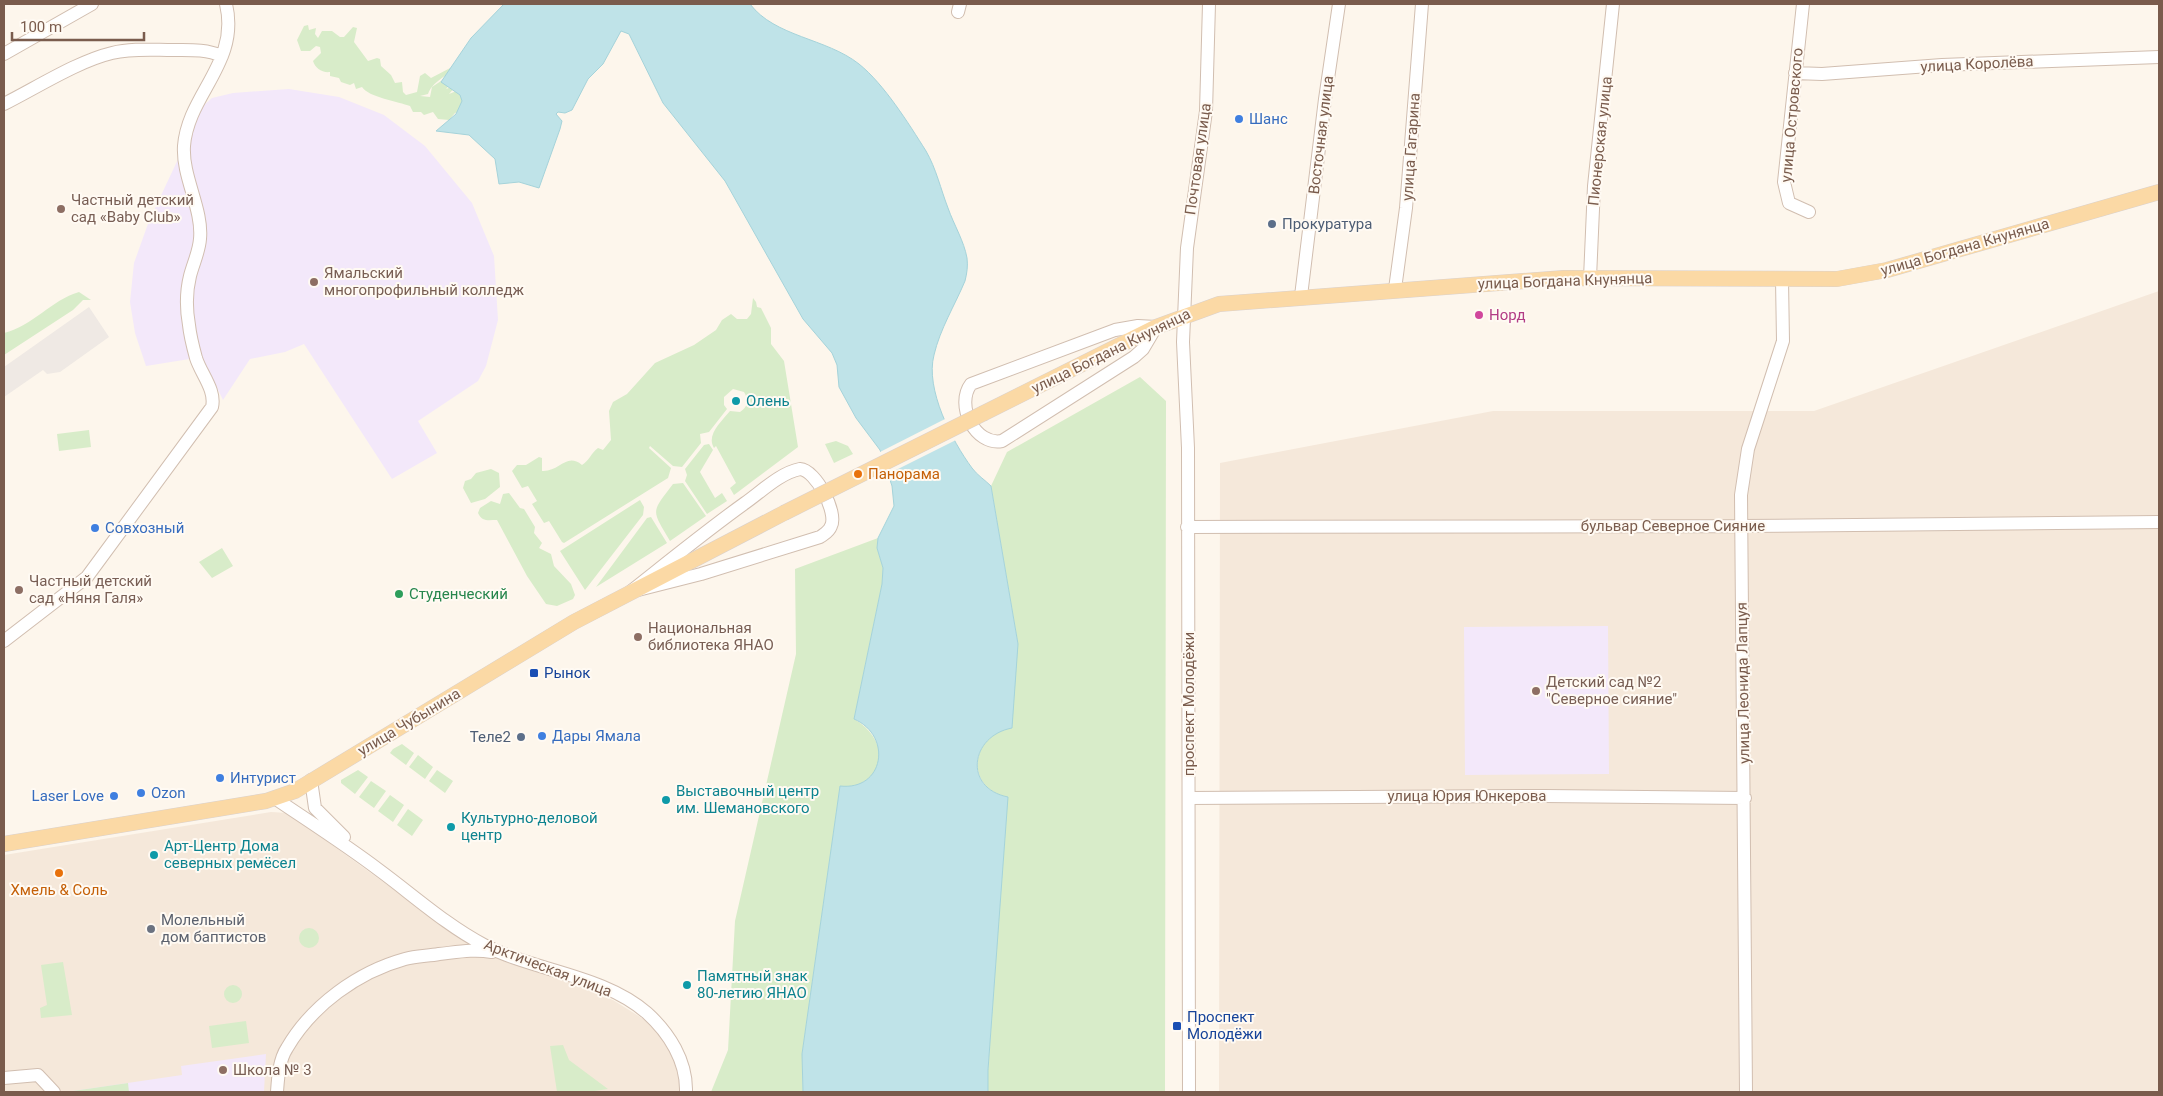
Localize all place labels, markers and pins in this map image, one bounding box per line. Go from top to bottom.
place label: Шанс [1249,110,1288,128]
marker: Шанс [1233,113,1245,125]
place label: Частный детский сад «Baby Club» [71,191,194,226]
marker: Частный детский сад «Baby Club» [55,203,67,215]
place label: Прокуратура [1282,215,1372,233]
marker: Прокуратура [1266,218,1278,230]
place label: Ямальский многопрофильный колледж [324,264,524,299]
marker: Ямальский многопрофильный колледж [308,276,320,288]
place label: Норд [1489,306,1526,324]
marker: Норд [1473,309,1485,321]
place label: Олень [746,392,790,410]
marker: Олень [730,395,742,407]
place label: Панорама [868,465,940,483]
marker: Панорама [852,468,864,480]
place label: Совхозный [105,519,184,537]
marker: Совхозный [89,522,101,534]
place label: Частный детский сад «Няня Галя» [29,572,152,607]
marker: Частный детский сад «Няня Галя» [13,584,25,596]
place label: Студенческий [409,585,508,603]
marker: Студенческий [393,588,405,600]
place label: Национальная библиотека ЯНАО [648,619,774,654]
marker: Национальная библиотека ЯНАО [632,631,644,643]
place label: Рынок [544,664,590,682]
marker: Рынок [528,667,540,679]
place label: Детский сад №2 "Северное сияние" [1546,673,1677,708]
marker: Детский сад №2 "Северное сияние" [1530,685,1542,697]
place label: Дары Ямала [552,727,641,745]
place label: Теле2 [470,728,511,746]
marker: Дары Ямала [536,730,548,742]
marker: Теле2 [515,731,527,743]
place label: Интурист [230,769,296,787]
marker: Интурист [214,772,226,784]
place label: Выставочный центр им. Шемановского [676,782,819,817]
place label: Ozon [151,784,185,802]
place label: Laser Love [32,787,104,805]
marker: Ozon [135,787,147,799]
marker: Laser Love [108,790,120,802]
marker: Выставочный центр им. Шемановского [660,794,672,806]
place label: Культурно-деловой центр [461,809,598,844]
marker: Культурно-деловой центр [445,821,457,833]
place label: Арт-Центр Дома северных ремёсел [164,837,296,872]
marker: Арт-Центр Дома северных ремёсел [148,849,160,861]
marker: Хмель & Соль [53,867,65,879]
place label: Хмель & Соль [10,881,108,899]
place label: Молельный дом баптистов [161,911,266,946]
marker: Молельный дом баптистов [145,923,157,935]
place label: Памятный знак 80-летию ЯНАО [697,967,808,1002]
marker: Памятный знак 80-летию ЯНАО [681,979,693,991]
place label: Проспект Молодёжи [1187,1008,1262,1043]
marker: Проспект Молодёжи [1171,1020,1183,1032]
place label: Школа № 3 [233,1061,312,1079]
marker: Школа № 3 [217,1064,229,1076]

